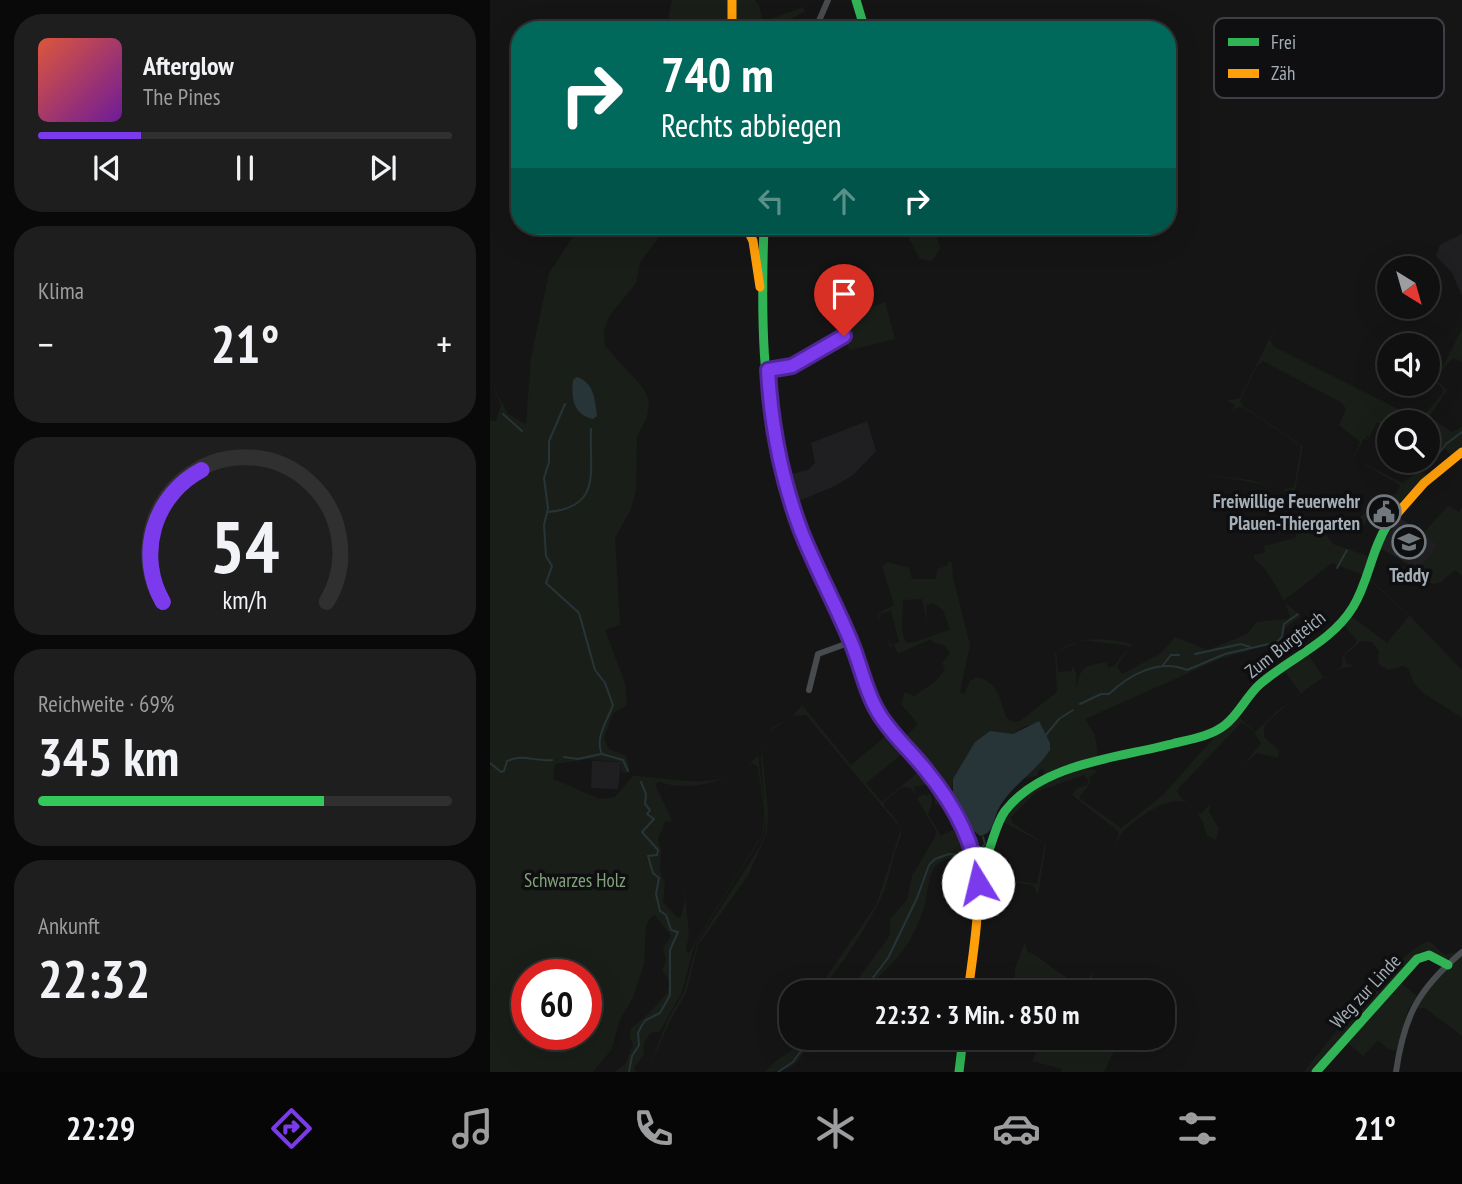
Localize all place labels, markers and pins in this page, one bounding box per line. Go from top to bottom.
pin [814,264,874,336]
place label: Freiwillige Feuerwehr Plauen-Thiergarten [1213,489,1360,535]
public building icon: Freiwillige Feuerwehr Plauen-Thiergarten [1365,493,1403,531]
school or university icon: Teddy [1390,523,1428,561]
place label: Teddy [1389,563,1429,587]

